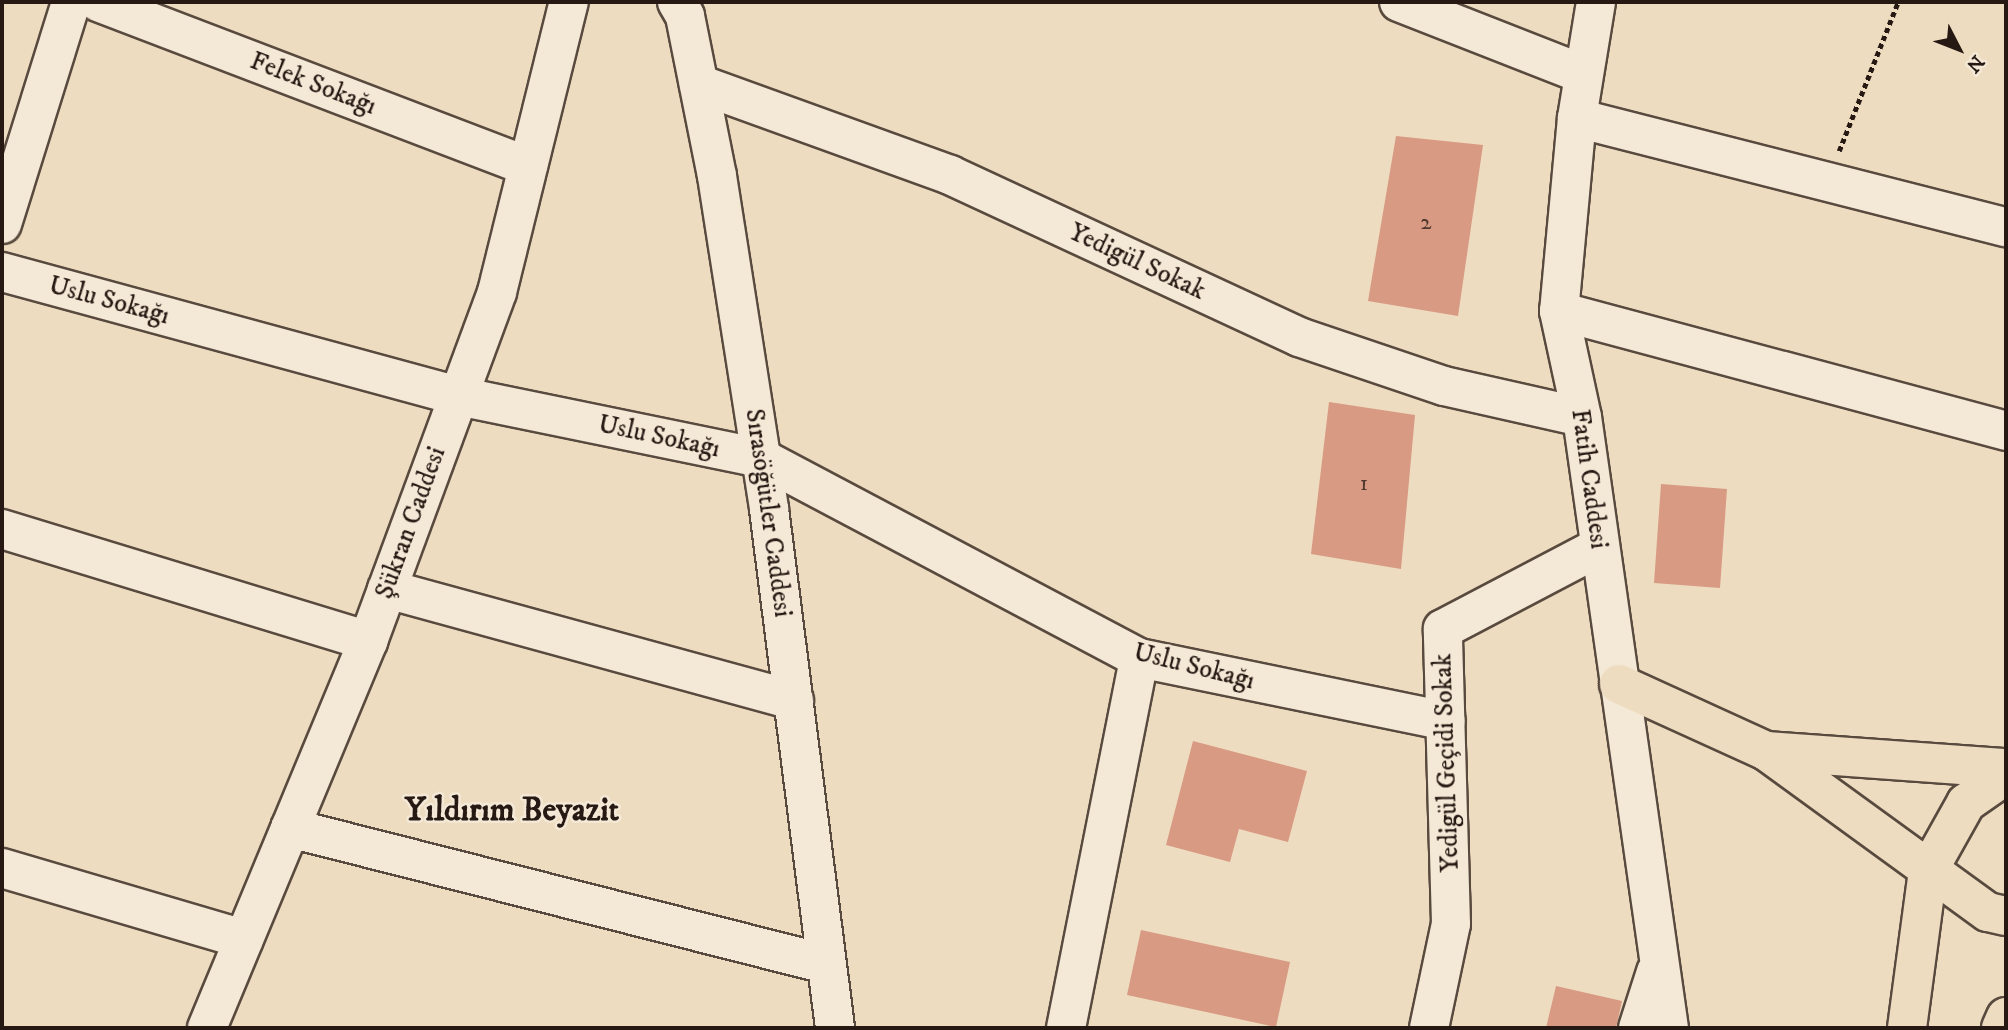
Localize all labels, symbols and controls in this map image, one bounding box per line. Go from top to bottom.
north arrow [1924,14,1994,84]
street label: Felek Sokağı [246,46,380,122]
text: N [1961,50,1989,77]
house number: 2 [1420,209,1432,237]
street label: Yedigül Sokak [1064,217,1210,307]
street label: Uslu Sokağı [45,270,173,332]
street label: Sırasöğütler Caddesi [738,407,798,619]
street label: Fatih Caddesi [1564,407,1614,551]
street label: Uslu Sokağı [595,409,723,465]
street label: Şükran Caddesi [369,443,453,603]
house number: 1 [1360,470,1368,498]
street label: Uslu Sokağı [1130,637,1258,697]
street label: Yedigül Geçidi Sokak [1428,653,1466,873]
district label: Yıldırım Beyazit [405,791,619,831]

